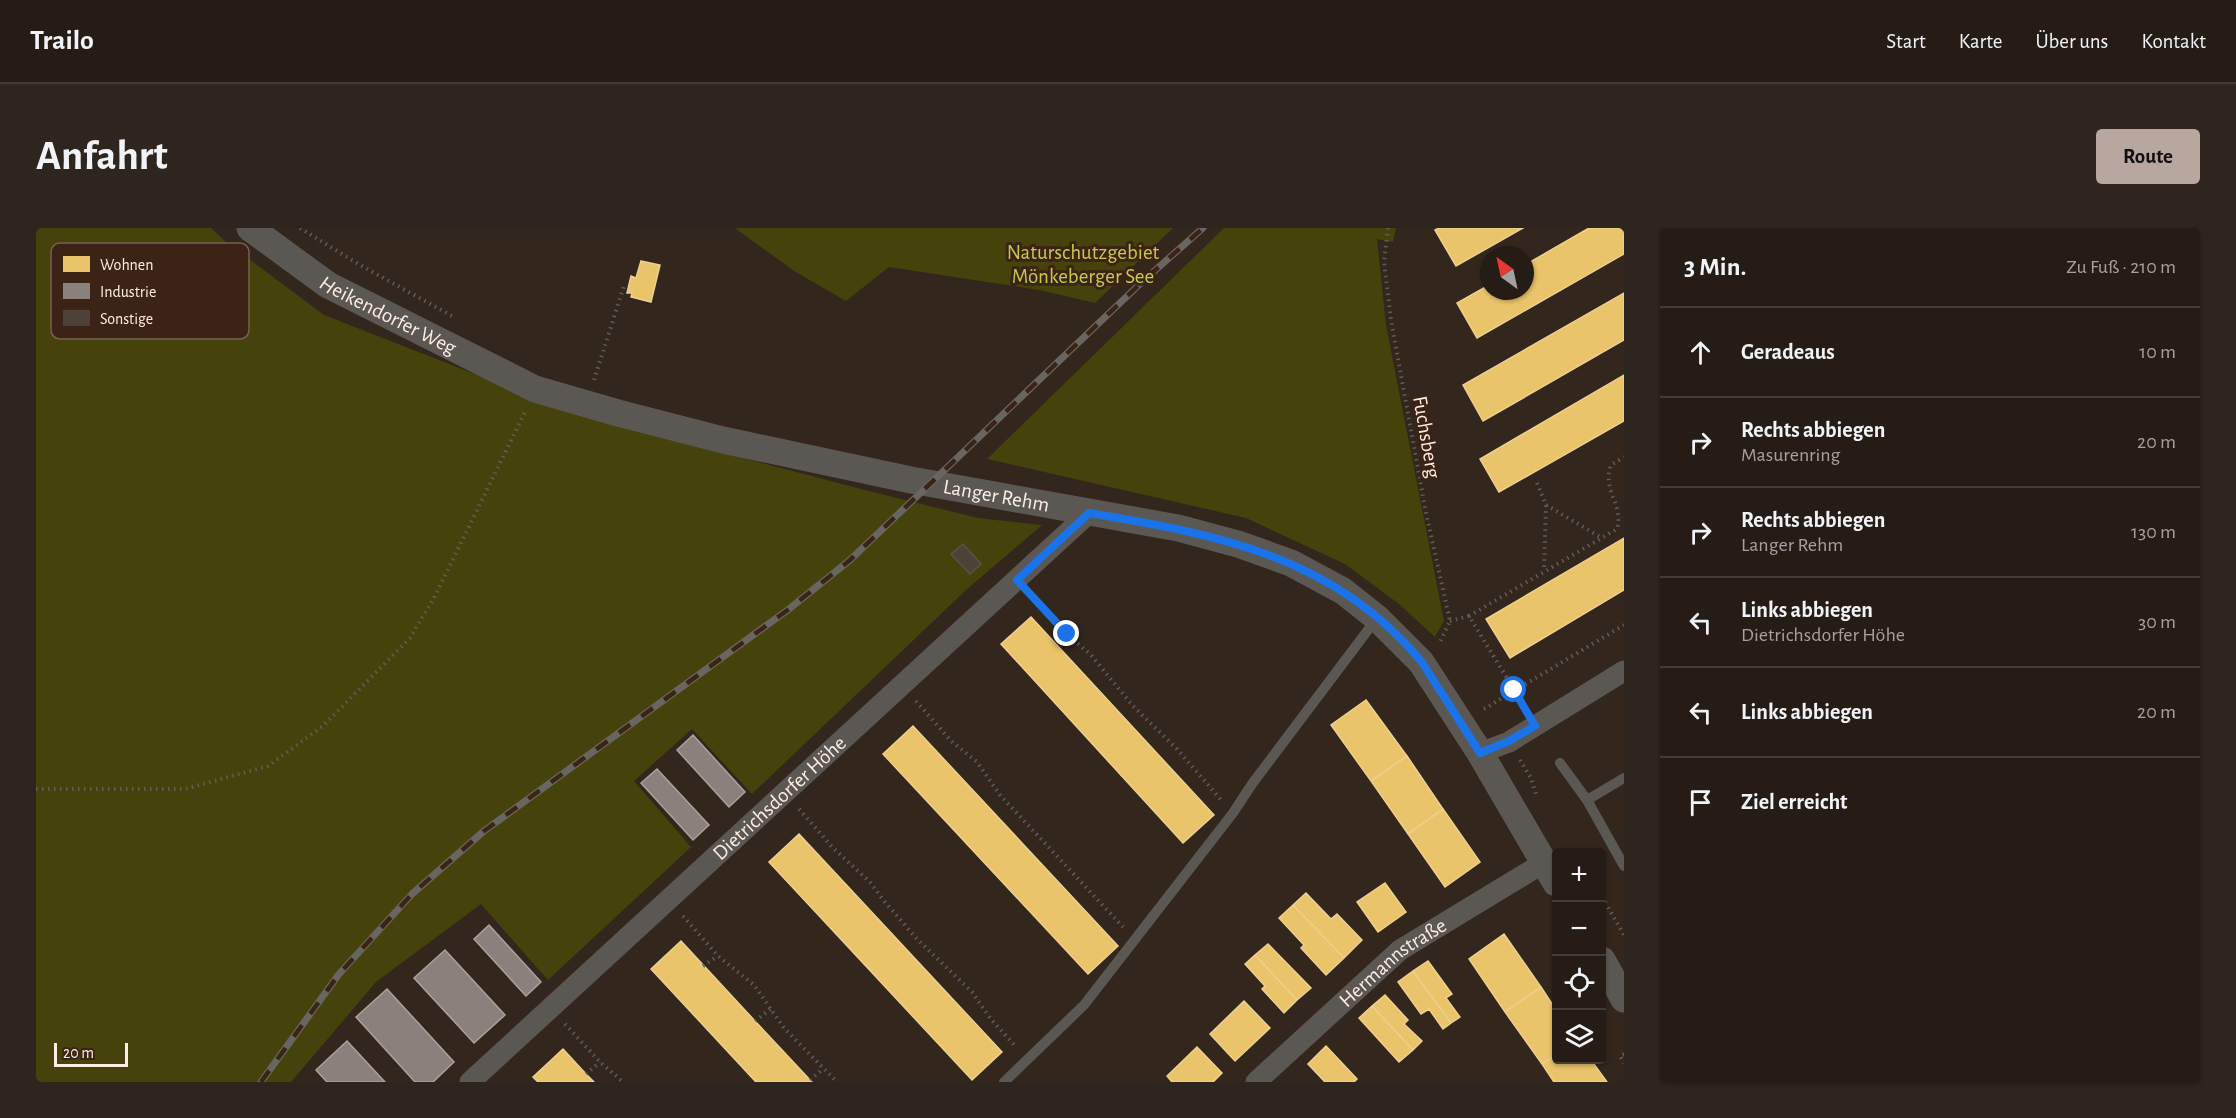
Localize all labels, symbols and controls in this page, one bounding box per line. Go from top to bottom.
text: Trailo [30,27,94,55]
text: Start [1886,31,1926,52]
text: Karte [1959,31,2002,52]
text: Über uns [2035,31,2108,52]
text: Kontakt [2141,31,2206,52]
button: Route [2096,129,2200,184]
text: Anfahrt [36,135,168,177]
park label: Naturschutzgebiet Mönkeberger See [1007,242,1160,287]
legend [51,243,249,339]
north arrow [1480,246,1534,300]
text: 3 Min. [1684,254,1746,280]
text: Wohnen [100,257,154,273]
text: Zu Fuß · 210 m [2066,257,2176,277]
street label: Heikendorfer Weg [315,272,460,359]
text: Industrie [100,284,156,300]
text: Sonstige [100,311,153,327]
icon: ahead [1684,336,1717,369]
text: Geradeaus [1741,341,1835,363]
text: 10 m [2139,342,2176,362]
street label: Fuchsberg [1409,394,1444,481]
text: Rechts abbiegen [1741,419,1885,441]
icon: right [1684,426,1717,459]
text: 20 m [2137,432,2176,452]
text: Masurenring [1741,445,1840,465]
street label: Langer Rehm [942,476,1051,516]
text: Rechts abbiegen [1741,509,1885,531]
icon: right [1684,516,1717,549]
text: 130 m [2131,522,2176,542]
text: Langer Rehm [1741,535,1843,555]
text: Links abbiegen [1741,599,1873,621]
icon: left [1684,606,1717,639]
text: 30 m [2138,612,2176,632]
route end [1053,620,1079,646]
text: Dietrichsdorfer Höhe [1741,625,1905,645]
route start [1500,676,1526,702]
icon: left [1684,696,1717,729]
text: Links abbiegen [1741,701,1873,723]
text: 20 m [2137,702,2176,722]
street label: Dietrichsdorfer Höhe [709,732,850,864]
icon: arrive [1684,786,1717,819]
text: Ziel erreicht [1741,791,1848,813]
map controls [1552,848,1606,1064]
button: + [1552,848,1606,902]
button: − [1552,902,1606,956]
street label: Hermannstraße [1335,915,1450,1011]
button: locate [1552,956,1606,1010]
button: layers [1552,1010,1606,1064]
scale bar [54,1040,128,1068]
text: 20 m [63,1045,94,1061]

